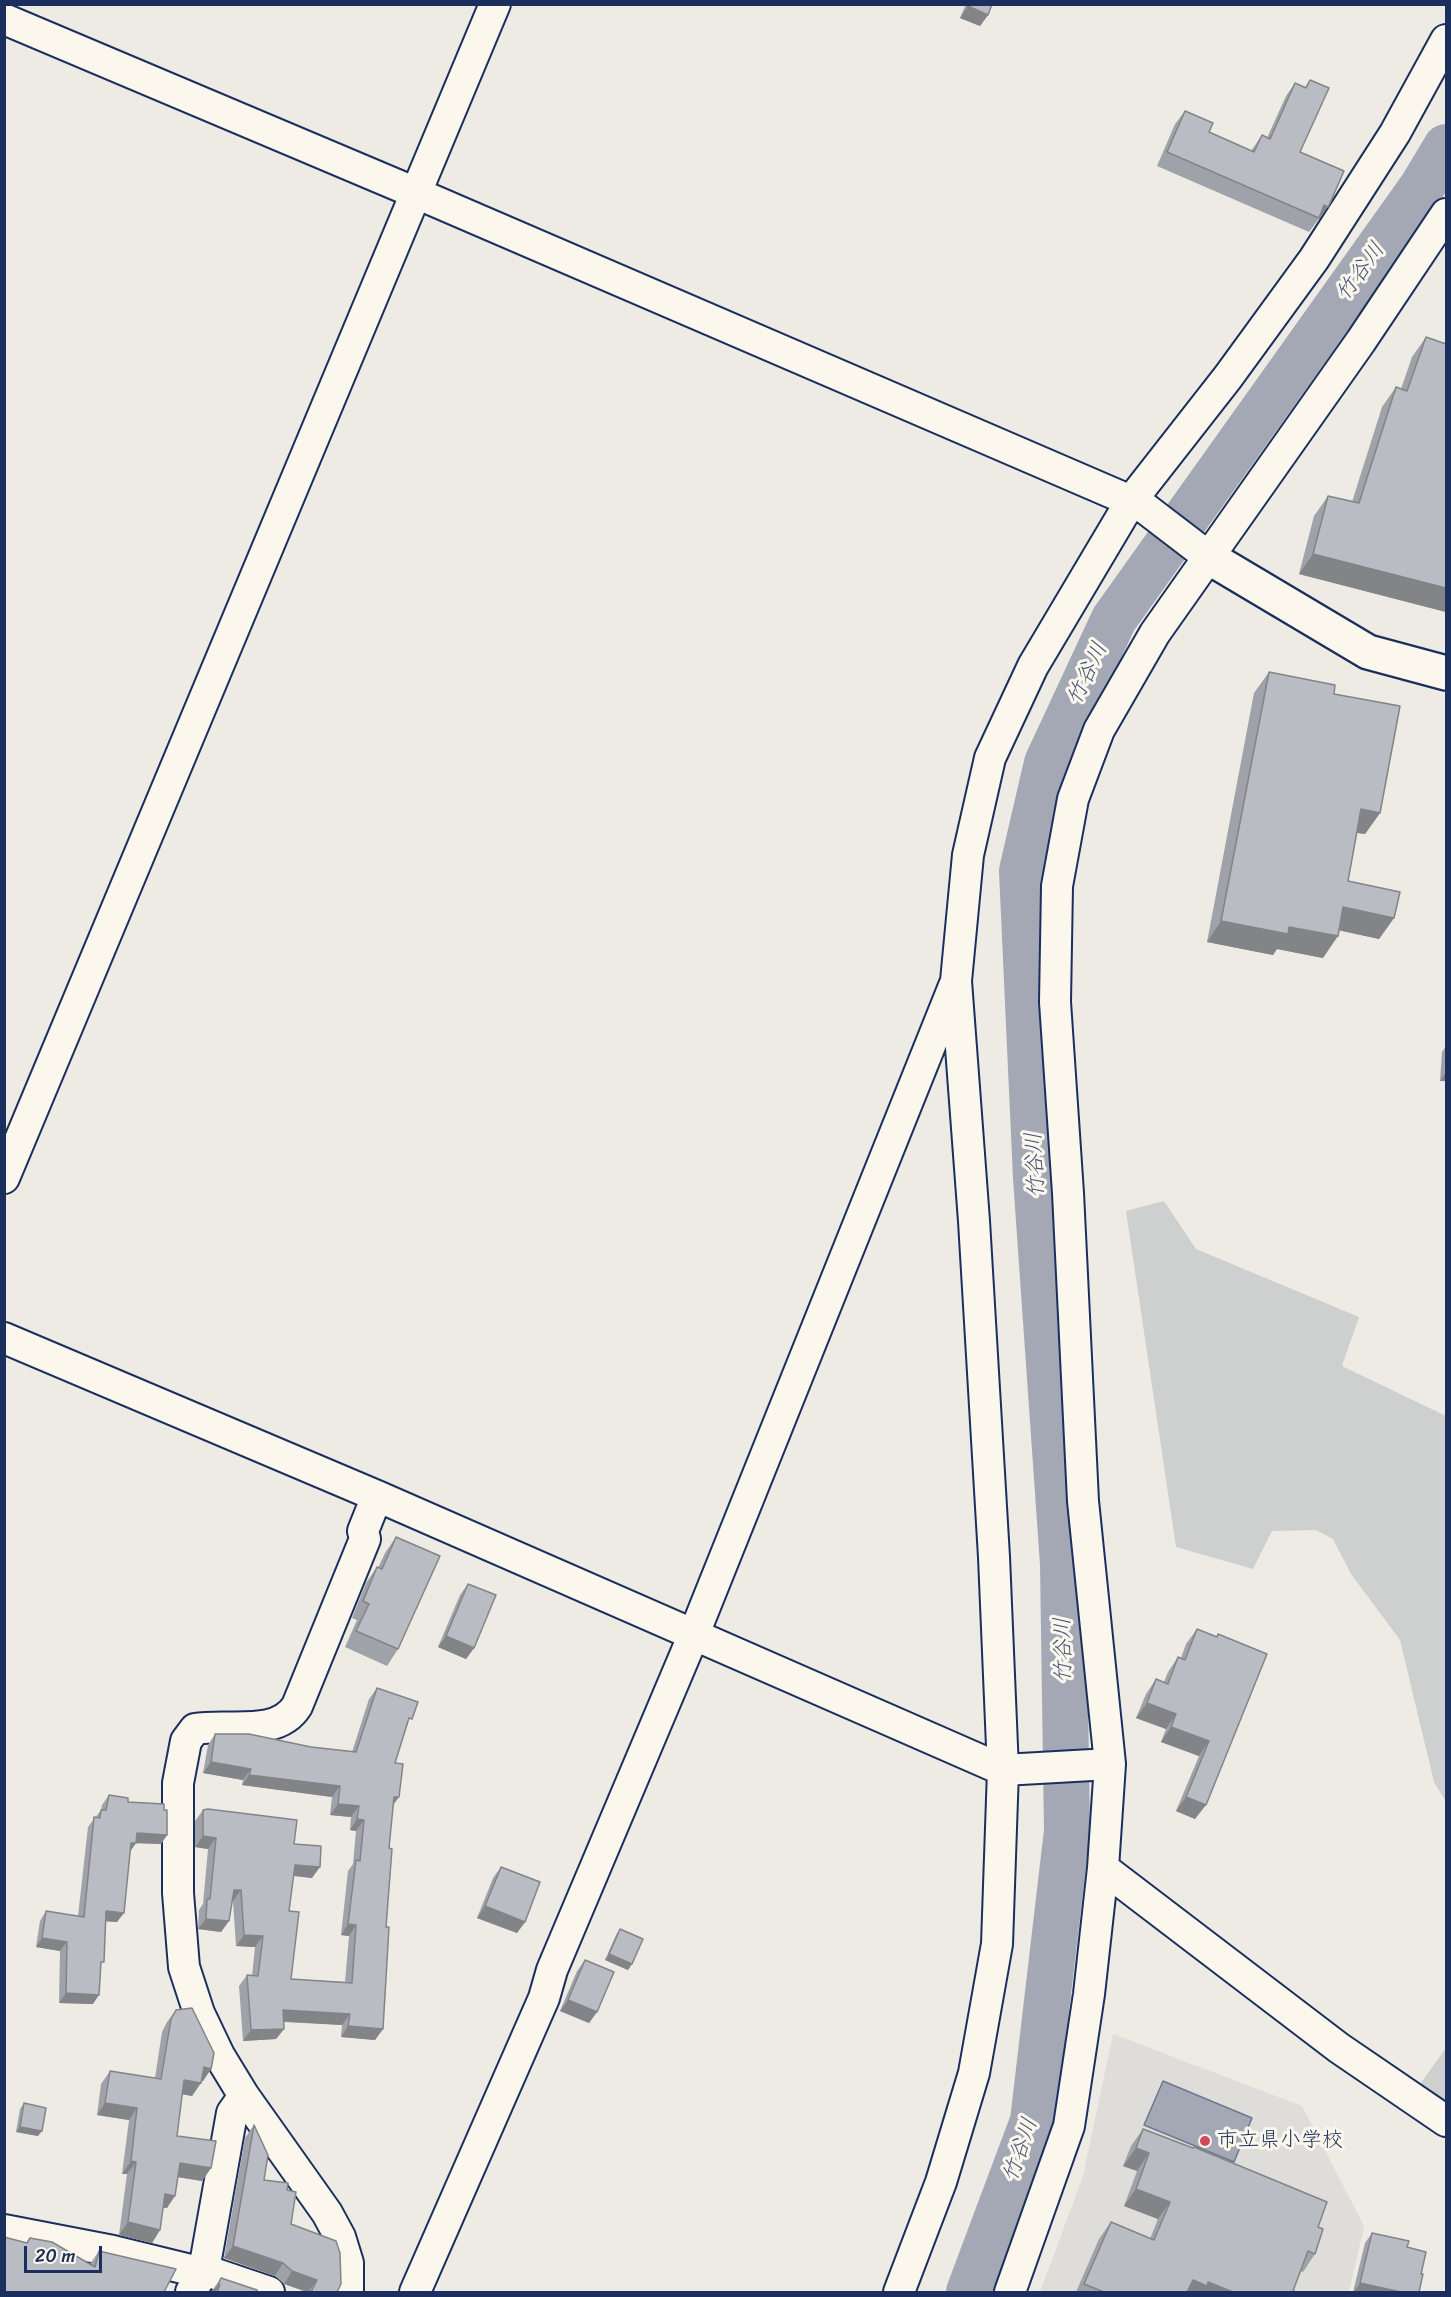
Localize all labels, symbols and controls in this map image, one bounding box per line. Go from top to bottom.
water label: 竹谷川 [1331,238,1391,306]
water label: 竹谷川 [1062,639,1114,709]
water label: 竹谷川 [1021,1131,1051,1199]
water label: 竹谷川 [1050,1617,1078,1683]
water label: 竹谷川 [998,2115,1044,2185]
place label: 市立県小学校 [1217,2128,1343,2154]
marker: 市立県小学校 [1198,2134,1212,2148]
scale bar [27,2234,105,2272]
text: 20 m [35,2240,75,2272]

